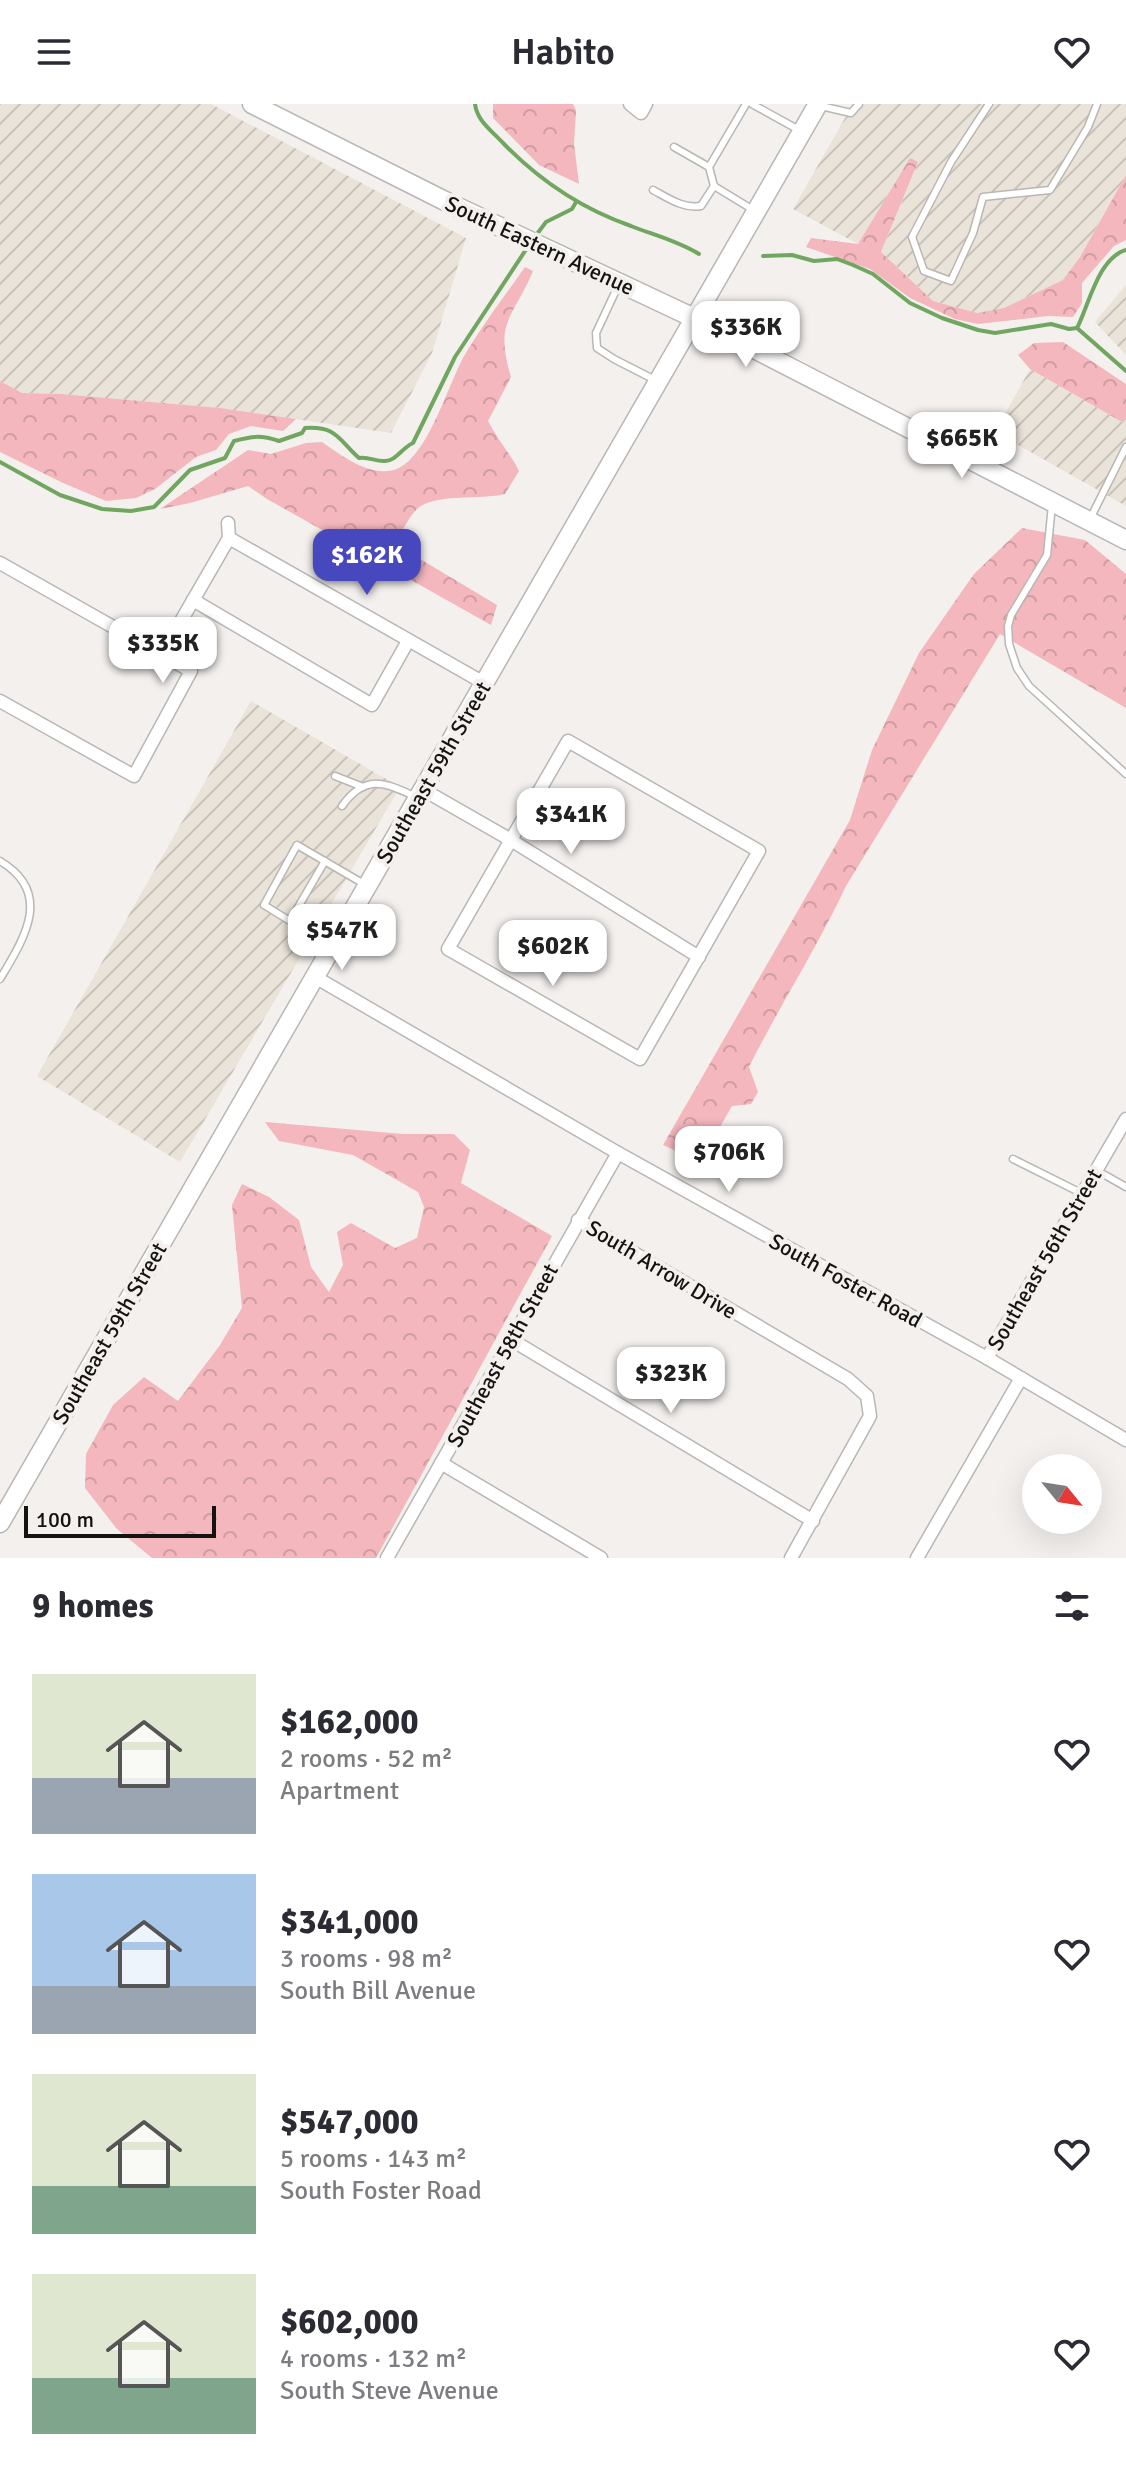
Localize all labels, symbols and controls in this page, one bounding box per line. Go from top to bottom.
icon: menu [32,30,76,74]
text: Habito [511,30,615,75]
icon: heart [1050,30,1094,74]
street label: South Eastern Avenue [441,190,639,301]
pin: $336K [690,301,802,369]
text: $336K [710,311,782,343]
pin: $665K [906,412,1018,480]
text: $665K [926,422,998,454]
pin: $162K [311,529,423,597]
text: $162K [331,539,403,571]
pin: $335K [107,617,219,685]
text: $335K [127,627,199,659]
street label: Southeast 59th Street [370,676,497,868]
pin: $341K [515,788,627,856]
text: $341K [535,798,607,830]
pin: $547K [286,904,398,972]
text: $547K [306,914,378,946]
pin: $602K [497,920,609,988]
text: $602K [517,930,589,962]
pin: $706K [673,1126,785,1194]
text: $706K [693,1136,765,1168]
street label: Southeast 56th Street [981,1163,1108,1355]
street label: South Arrow Drive [582,1214,742,1325]
street label: South Foster Road [765,1227,927,1334]
street label: Southeast 59th Street [46,1237,173,1429]
street label: Southeast 58th Street [441,1259,564,1452]
pin: $323K [615,1347,727,1415]
text: $323K [635,1357,707,1389]
north arrow [1022,1454,1102,1534]
map controls [1022,1454,1102,1534]
scale bar [24,1502,216,1538]
text: 100 m [36,1506,94,1533]
icon: filters [1050,1584,1094,1628]
text: 9 homes [32,1585,153,1627]
text: $162,000 [280,1701,419,1743]
icon: home [96,1706,192,1802]
icon: heart [1050,1732,1094,1776]
text: 2 rooms · 52 m² [280,1743,453,1775]
text: Apartment [280,1775,399,1807]
text: $341,000 [280,1901,419,1943]
icon: home [96,1906,192,2002]
icon: heart [1050,1932,1094,1976]
text: 3 rooms · 98 m² [280,1943,453,1975]
text: South Bill Avenue [280,1975,476,2007]
text: $547,000 [280,2101,419,2143]
icon: home [96,2106,192,2202]
icon: heart [1050,2132,1094,2176]
text: 5 rooms · 143 m² [280,2143,467,2175]
text: South Foster Road [280,2175,482,2207]
text: $602,000 [280,2301,419,2343]
icon: home [96,2306,192,2402]
icon: heart [1050,2332,1094,2376]
text: 4 rooms · 132 m² [280,2343,467,2375]
text: South Steve Avenue [280,2375,499,2407]

